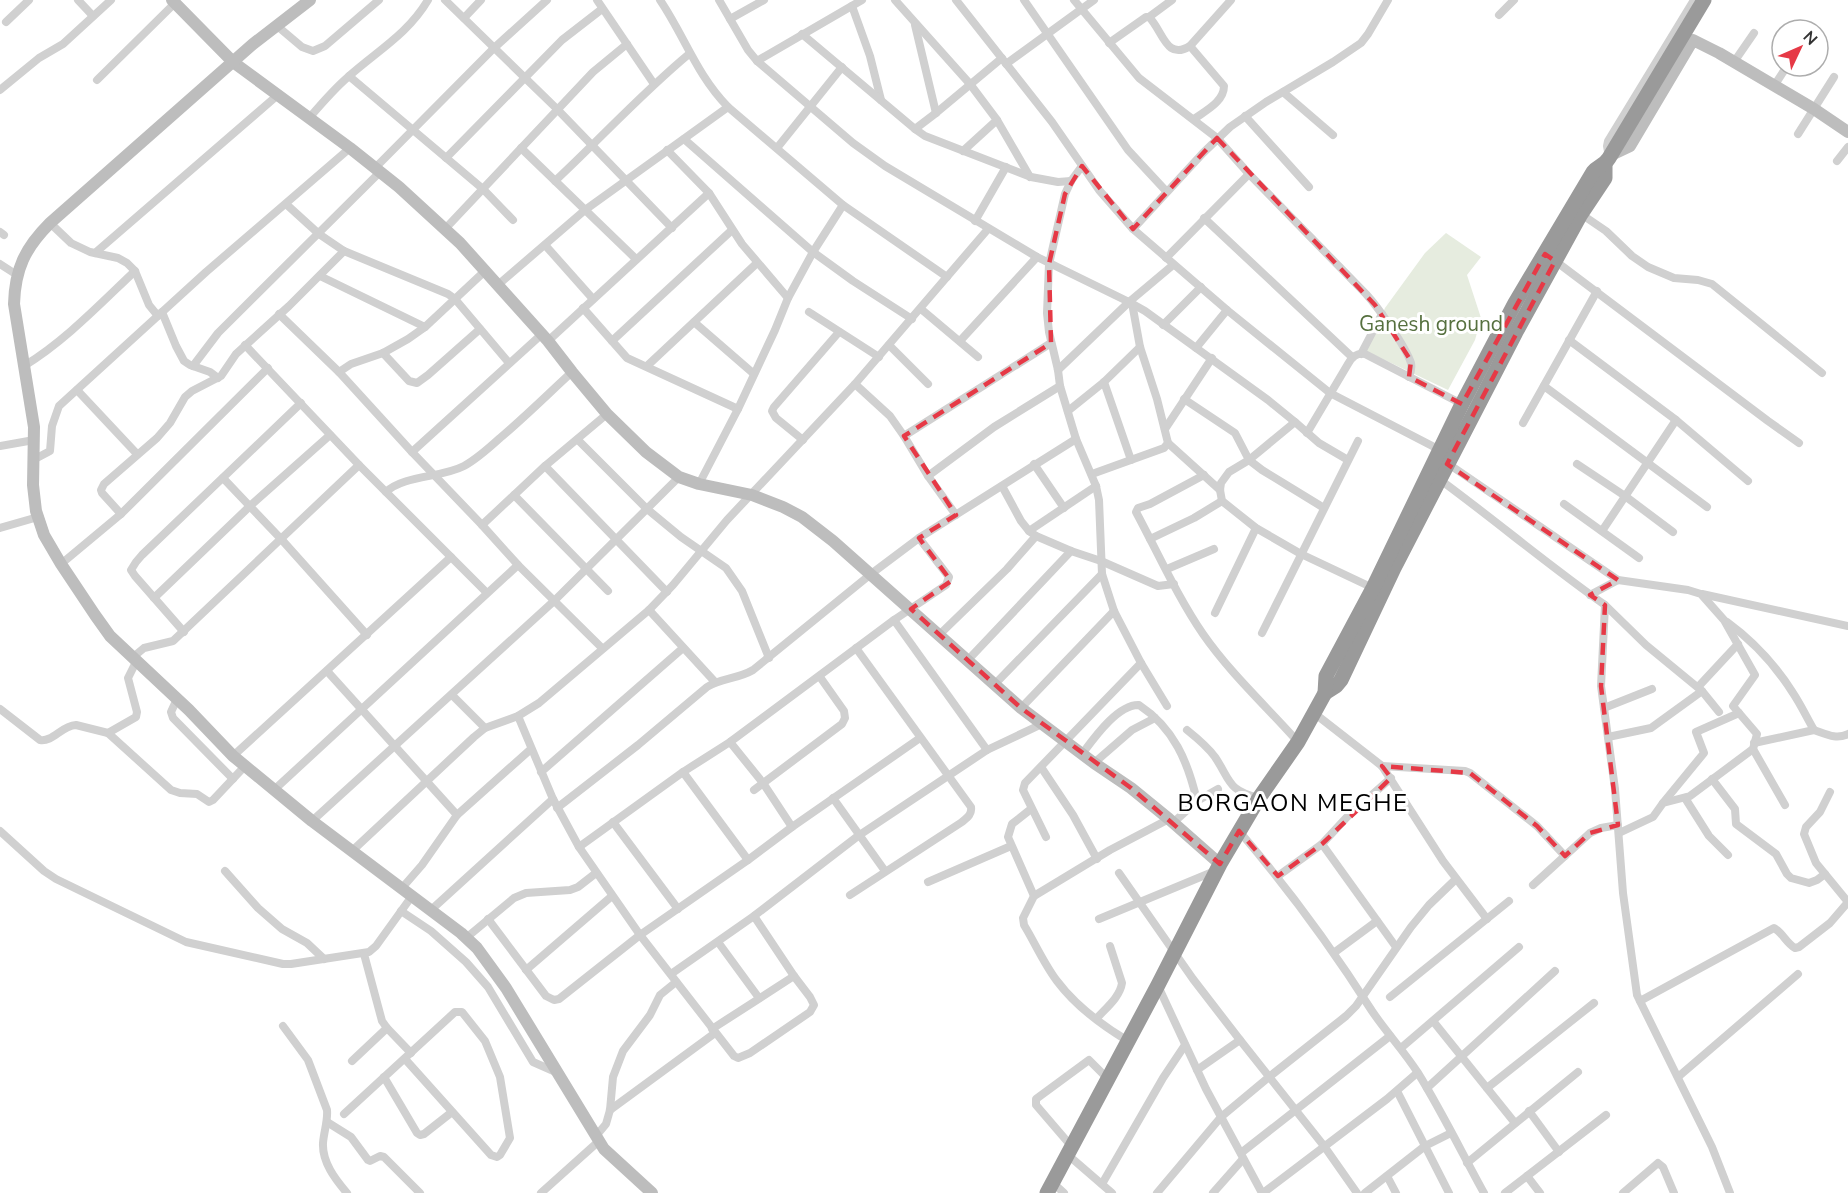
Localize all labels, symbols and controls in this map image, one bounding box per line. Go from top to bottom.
north arrow [1770,18,1830,78]
text: N [1798,26,1822,50]
park label: Ganesh ground [1359,310,1503,338]
district label: BORGAON MEGHE [1177,787,1409,819]

